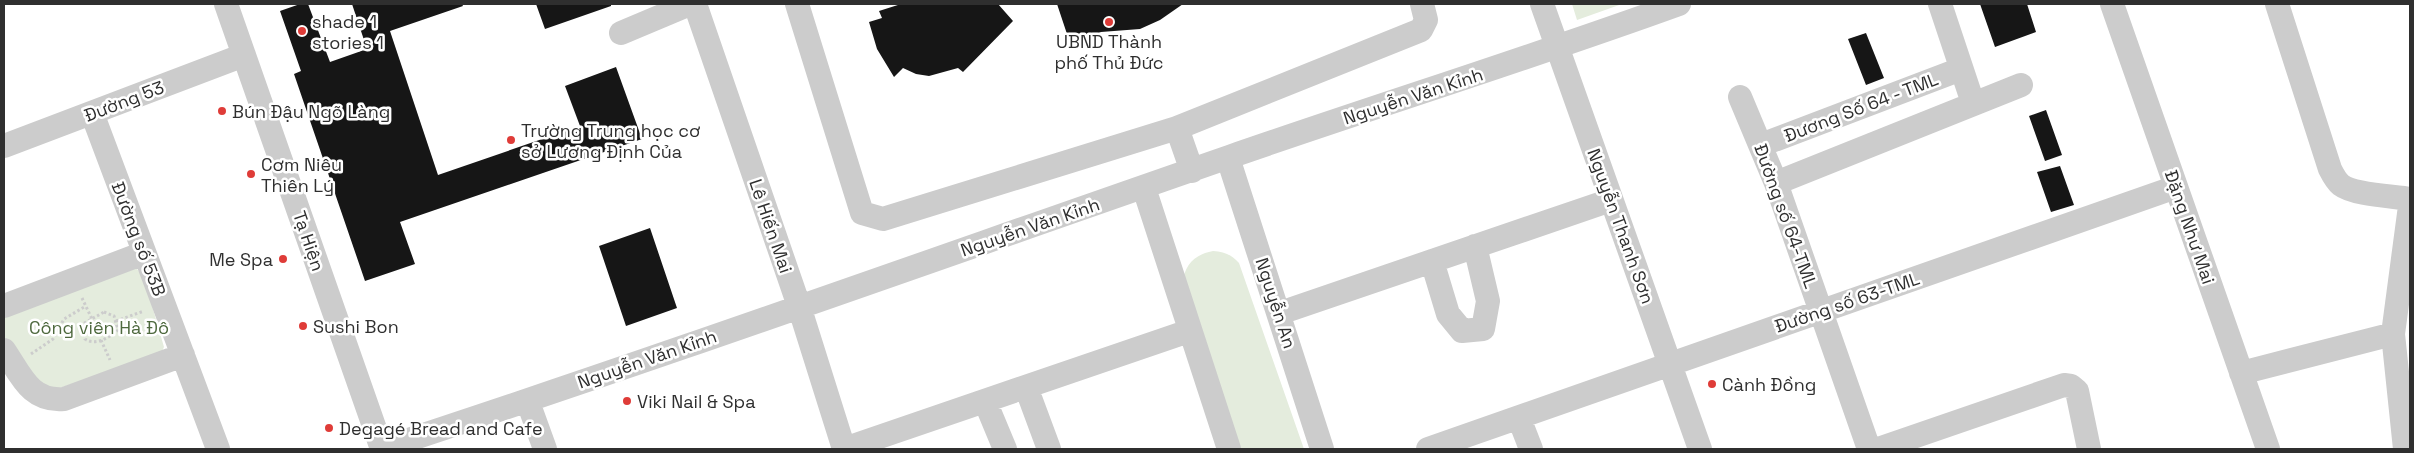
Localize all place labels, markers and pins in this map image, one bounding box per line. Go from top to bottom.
place label: shade 1 stories 1 [312,10,384,54]
marker: UBND Thành phố Thủ Đức [1103,16,1115,28]
marker: shade 1 stories 1 [296,25,308,37]
place label: UBND Thành phố Thủ Đức [1054,30,1164,74]
place label: Bún Đậu Ngõ Làng [232,100,390,123]
marker: Bún Đậu Ngõ Làng [216,105,228,117]
place label: Trường Trung học cơ sở Lương Định Của [521,119,700,163]
marker: Trường Trung học cơ sở Lương Định Của [505,134,517,146]
place label: Cơm Niêu Thiên Lý [261,153,342,197]
marker: Cơm Niêu Thiên Lý [245,168,257,180]
place label: Me Spa [209,248,273,271]
marker: Me Spa [277,253,289,265]
place label: Sushi Bon [313,315,399,338]
marker: Sushi Bon [297,320,309,332]
place label: Cành Đồng [1722,373,1816,396]
marker: Cành Đồng [1706,378,1718,390]
place label: Viki Nail & Spa [637,390,755,413]
marker: Viki Nail & Spa [621,395,633,407]
place label: Degagé Bread and Cafe [339,417,543,440]
marker: Degagé Bread and Cafe [323,422,335,434]

